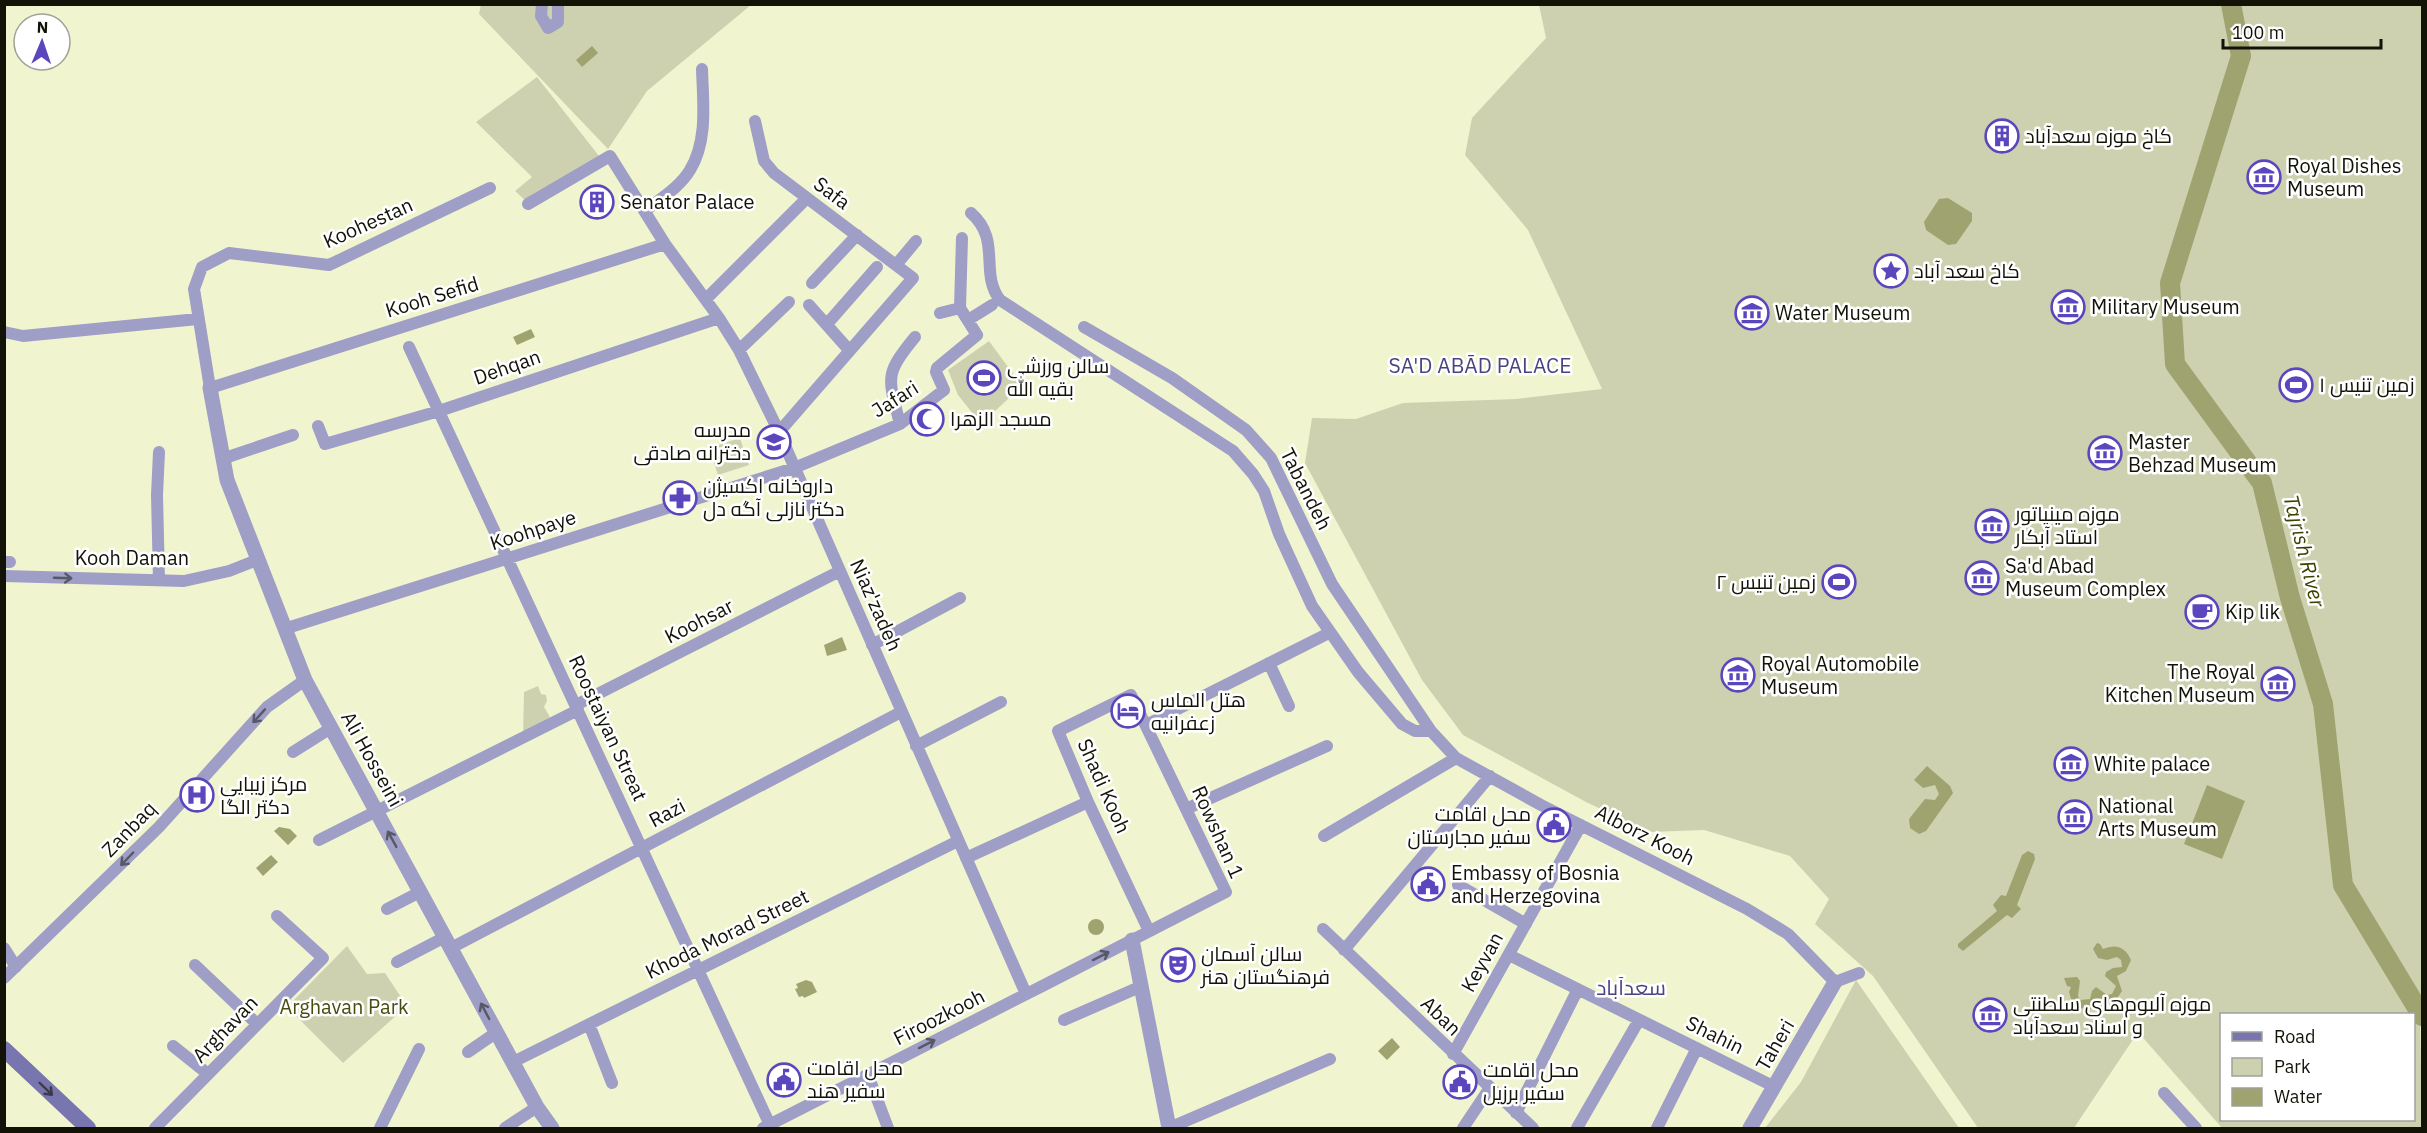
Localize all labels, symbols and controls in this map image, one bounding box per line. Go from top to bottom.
north arrow [12,12,72,72]
scale bar [2223,12,2380,50]
text: N [36,17,49,37]
text: 100 m [2232,21,2284,44]
building icon: کاخ موزه سعدآباد [1984,118,2020,154]
place label: کاخ موزه سعدآباد [2025,122,2172,150]
place label: Royal Dishes Museum [2287,152,2401,202]
museum icon: Royal Dishes Museum [2246,159,2282,195]
street label: Safa [808,170,856,215]
building icon: Senator Palace [579,184,615,220]
place label: Senator Palace [620,188,754,215]
street label: Koohestan [319,191,417,254]
place icon: کاخ سعد آباد [1873,253,1909,289]
place label: کاخ سعد آباد [1914,257,2020,285]
street label: Kooh Sefid [382,270,482,323]
museum icon: Military Museum [2050,289,2086,325]
place label: Military Museum [2091,293,2240,320]
museum icon: Water Museum [1734,295,1770,331]
place label: Water Museum [1775,299,1910,326]
street label: Dehqan [470,342,544,391]
district label: SA'D ABĀD PALACE [1389,351,1571,379]
place label: سالن ورزشی بقیه الله [1007,352,1109,402]
sports icon: سالن ورزشی بقیه الله [966,360,1002,396]
sports icon: زمین تنیس ۱ [2278,367,2314,403]
place label: زمین تنیس ۱ [2319,371,2415,398]
street label: Jafari [866,374,923,423]
mosque icon: مسجد الزهرا [909,401,945,437]
place label: مسجد الزهرا [950,405,1052,432]
place label: مدرسه دخترانه صادقی [634,416,751,466]
school or university icon: مدرسه دخترانه صادقی [756,424,792,460]
place label: Master Behzad Museum [2128,428,2277,478]
museum icon: Master Behzad Museum [2087,435,2123,471]
street label: Tabandeh [1274,443,1339,534]
place label: داروخانه اکسیژن دکتر نازلی آگه دل [703,472,844,522]
pharmacy icon: داروخانه اکسیژن دکتر نازلی آگه دل [662,480,698,516]
water label: Tajrish River [2277,492,2333,611]
place label: موزه مینیاتور استاد آبکار [2014,500,2120,550]
street label: Koohpaye [486,503,579,556]
museum icon: موزه مینیاتور استاد آبکار [1974,508,2010,544]
street label: Kooh Daman [75,544,189,571]
place label: Sa'd Abad Museum Complex [2005,552,2166,602]
street label: Niaz'zadeh [844,554,909,655]
museum icon: Sa'd Abad Museum Complex [1964,560,2000,596]
sports icon: زمین تنیس ۲ [1821,564,1857,600]
place label: زمین تنیس ۲ [1716,568,1816,595]
one-way arrow [52,572,72,584]
street label: Koohsar [660,592,738,649]
cafe icon: Kip lik [2184,594,2220,630]
place label: Kip lik [2225,598,2280,625]
street label: Roostaiyan Streat [563,650,654,805]
place label: Royal Automobile Museum [1761,650,1919,700]
museum icon: Royal Automobile Museum [1720,657,1756,693]
place label: The Royal Kitchen Museum [2105,658,2255,708]
museum icon: The Royal Kitchen Museum [2260,666,2296,702]
place label: هتل الماس زعفرانیه [1151,686,1246,736]
hotel icon: هتل الماس زعفرانیه [1110,693,1146,729]
street label: Ali Hosseini [335,706,410,811]
one-way arrow [252,708,266,723]
street label: Shadi Kooh [1072,734,1137,837]
museum icon: White palace [2053,746,2089,782]
place label: White palace [2094,750,2210,777]
place label: مرکز زیبایی دکتر الگا [220,770,307,820]
hospital icon: مرکز زیبایی دکتر الگا [179,777,215,813]
street label: Rowshan 1 [1186,781,1251,882]
street label: Razi [644,792,690,833]
place label: National Arts Museum [2098,792,2217,842]
street label: Zanbaq [95,795,162,862]
street label: Alborz Kooh [1591,798,1700,871]
museum icon: National Arts Museum [2057,799,2093,835]
place label: محل اقامت سفیر مجارستان [1407,800,1531,850]
public building icon: محل اقامت سفیر مجارستان [1536,807,1572,843]
one-way arrow [386,831,397,849]
one-way arrow [119,852,134,867]
place label: Embassy of Bosnia and Herzegovina [1451,859,1620,909]
public building icon: Embassy of Bosnia and Herzegovina [1410,866,1446,902]
street label: Khoda Morad Street [641,882,813,985]
street label: Keyvan [1454,927,1509,997]
place label: سالن آسمان فرهنگستان هنر [1200,940,1330,990]
theatre icon: سالن آسمان فرهنگستان هنر [1160,947,1196,983]
one-way arrow [1092,950,1109,962]
district label: سعدآباد [1596,973,1666,1001]
street label: Firoozkooh [889,982,989,1051]
street label: Arghavan [186,989,263,1068]
street label: Aban [1415,990,1467,1041]
place label: موزه آلبوم‌های سلطنتی و اسناد سعدآباد [2013,990,2211,1040]
park label: Arghavan Park [279,993,409,1020]
museum icon: موزه آلبوم‌های سلطنتی و اسناد سعدآباد [1972,997,2008,1033]
one-way arrow [479,1003,491,1020]
street label: Shahin [1682,1009,1749,1060]
legend [2220,1013,2415,1121]
street label: Taheri [1749,1014,1800,1075]
text: Road [2274,1025,2315,1048]
one-way arrow [918,1038,936,1050]
place label: محل اقامت سفیر هند [807,1054,903,1104]
text: Park [2274,1055,2311,1078]
place label: محل اقامت سفیر برزیل [1483,1056,1579,1106]
public building icon: محل اقامت سفیر هند [766,1062,802,1098]
public building icon: محل اقامت سفیر برزیل [1442,1064,1478,1100]
one-way arrow [38,1082,53,1096]
text: Water [2274,1085,2323,1108]

